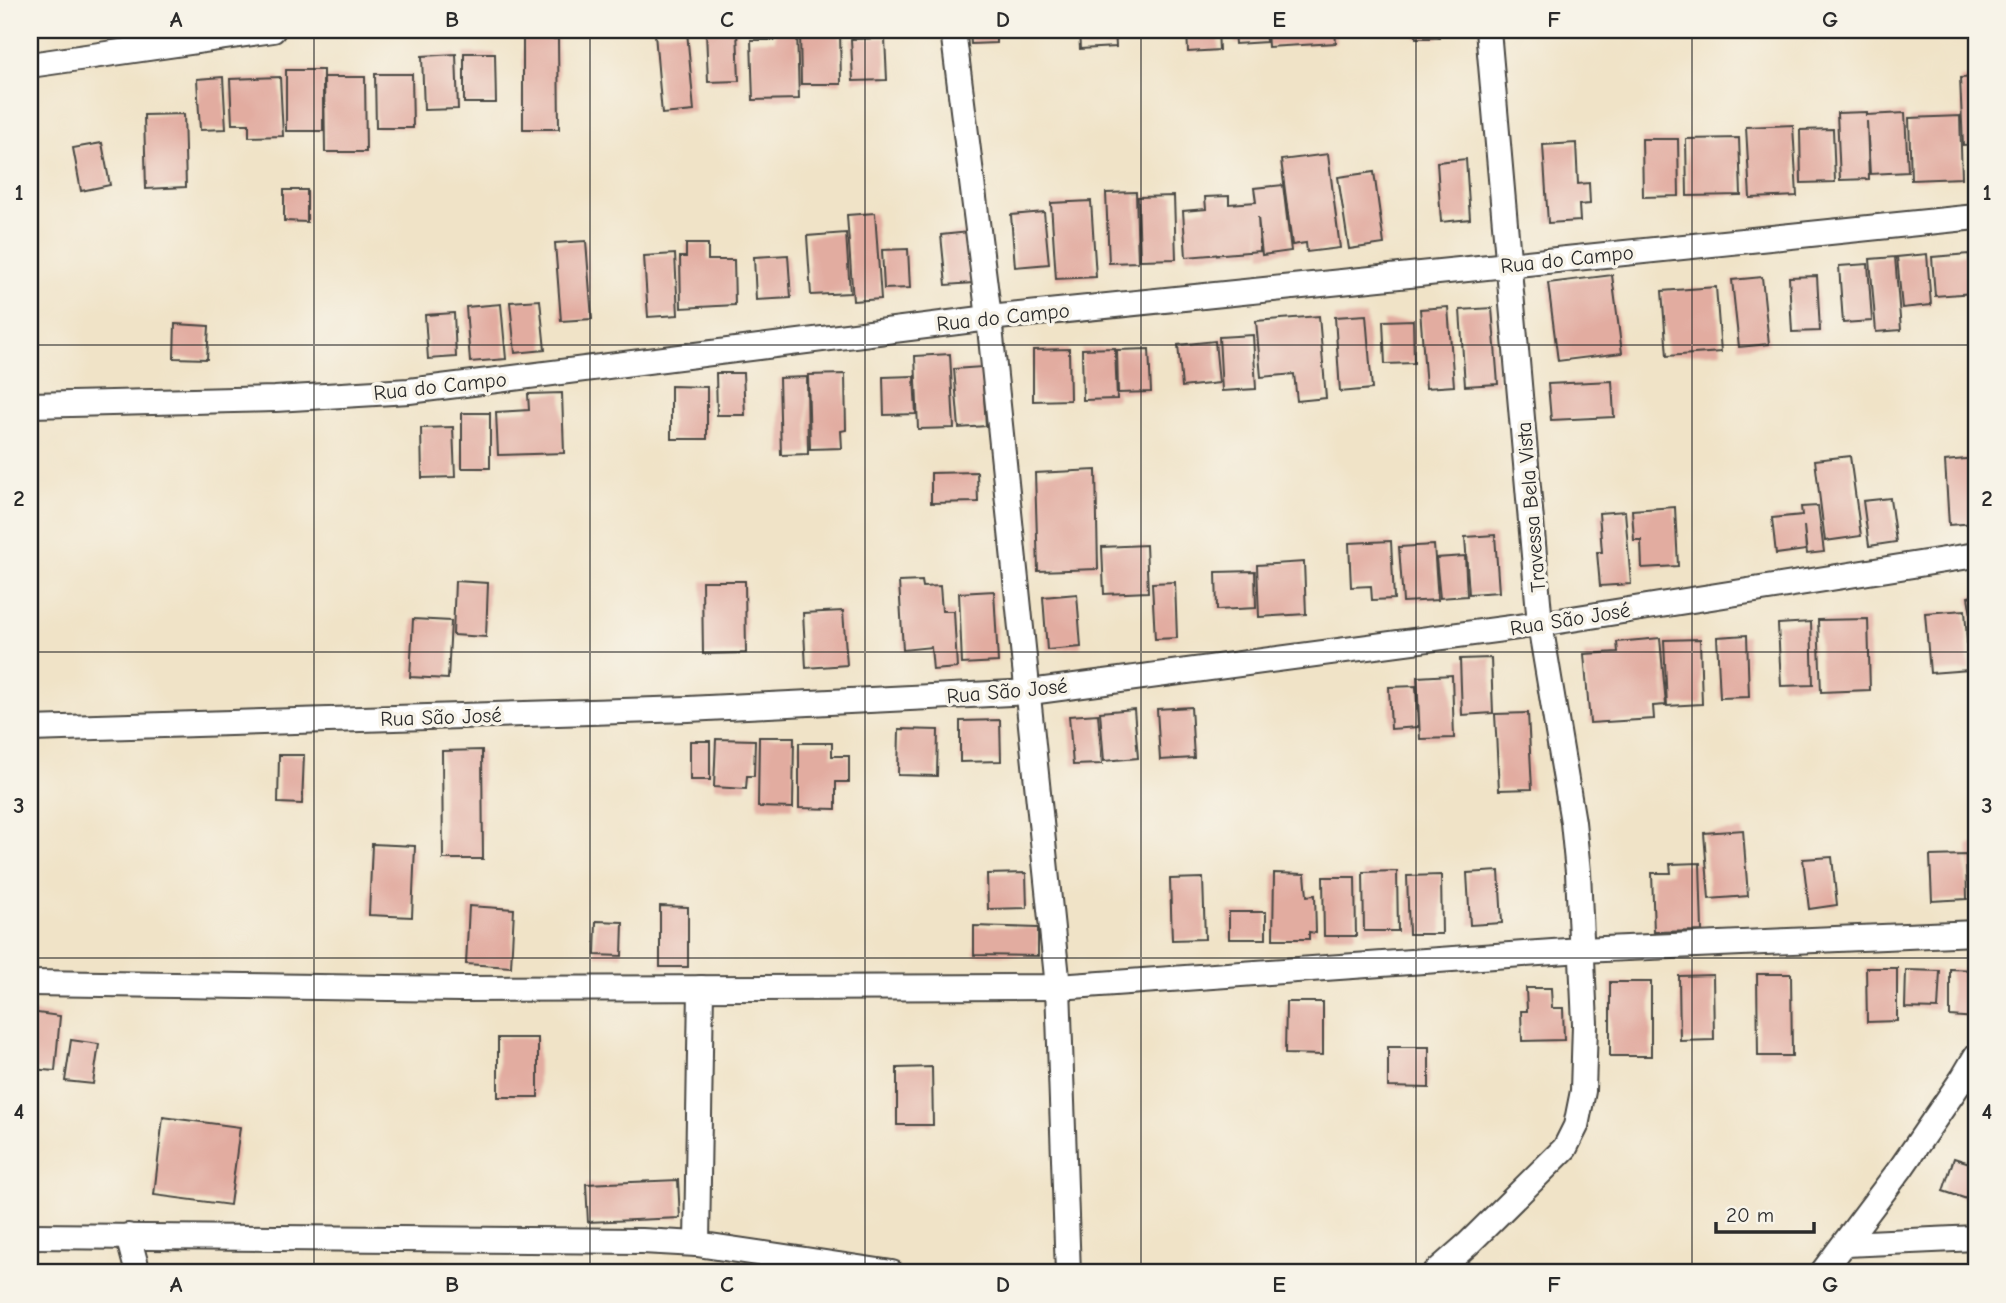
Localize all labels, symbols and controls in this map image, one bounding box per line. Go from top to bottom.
text: A [170,6,183,33]
text: B [445,6,459,33]
text: C [720,6,734,33]
text: D [996,6,1010,33]
text: E [1272,6,1286,33]
text: F [1547,6,1561,33]
text: G [1822,6,1838,33]
text: 1 [14,179,24,206]
text: 1 [1982,179,1992,206]
street label: Rua do Campo [1499,240,1635,278]
street label: Rua do Campo [935,298,1071,336]
street label: Rua do Campo [372,367,508,405]
street label: Travessa Bela Vista [1512,421,1550,593]
text: 2 [13,485,25,512]
text: 2 [1981,485,1993,512]
street label: Rua São José [1508,598,1632,640]
street label: Rua São José [945,674,1069,708]
street label: Rua São José [380,703,502,731]
text: 3 [13,792,25,819]
text: 3 [1981,792,1993,819]
text: 4 [14,1098,25,1125]
text: 4 [1982,1098,1993,1125]
scale bar [1716,1191,1814,1235]
text: 20 m [1726,1203,1774,1227]
text: A [170,1271,183,1298]
text: B [445,1271,459,1298]
text: C [720,1271,734,1298]
text: D [996,1271,1010,1298]
text: E [1272,1271,1286,1298]
text: F [1547,1271,1561,1298]
text: G [1822,1271,1838,1298]

